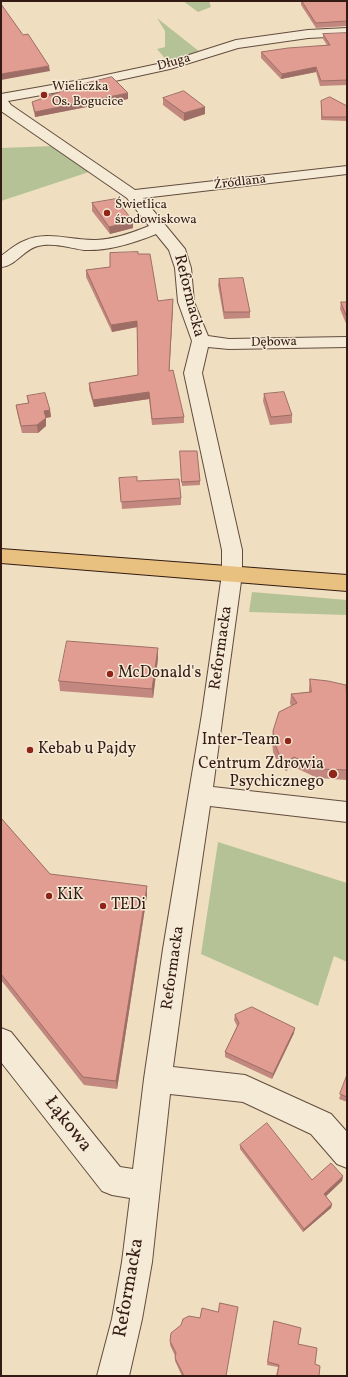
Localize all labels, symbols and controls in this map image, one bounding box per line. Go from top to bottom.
street label: Długa [156,51,192,75]
place label: Wieliczka Os. Bogucice [52,80,123,111]
marker: Wieliczka Os. Bogucice [39,90,49,100]
street label: Źródlana [213,172,267,194]
place label: Świetlica środowiskowa [115,198,197,229]
marker: Świetlica środowiskowa [102,208,112,218]
street label: Reformacka [168,253,208,339]
street label: Dębowa [251,335,297,351]
street label: Reformacka [207,605,237,691]
place label: McDonald's [118,664,201,684]
marker: McDonald's [105,669,115,679]
place label: Inter-Team [202,731,280,751]
marker: Inter-Team [283,736,293,746]
place label: Kebab u Pajdy [38,740,136,760]
marker: Kebab u Pajdy [25,745,35,755]
place label: Centrum Zdrowia Psychicznego [198,755,324,793]
marker: Centrum Zdrowia Psychicznego [327,768,339,780]
place label: KiK [57,886,84,906]
marker: KiK [44,891,54,901]
place label: TEDi [111,896,146,916]
marker: TEDi [98,901,108,911]
street label: Reformacka [159,925,189,1011]
street label: Łąkowa [38,1093,96,1157]
street label: Reformacka [110,1237,150,1339]

